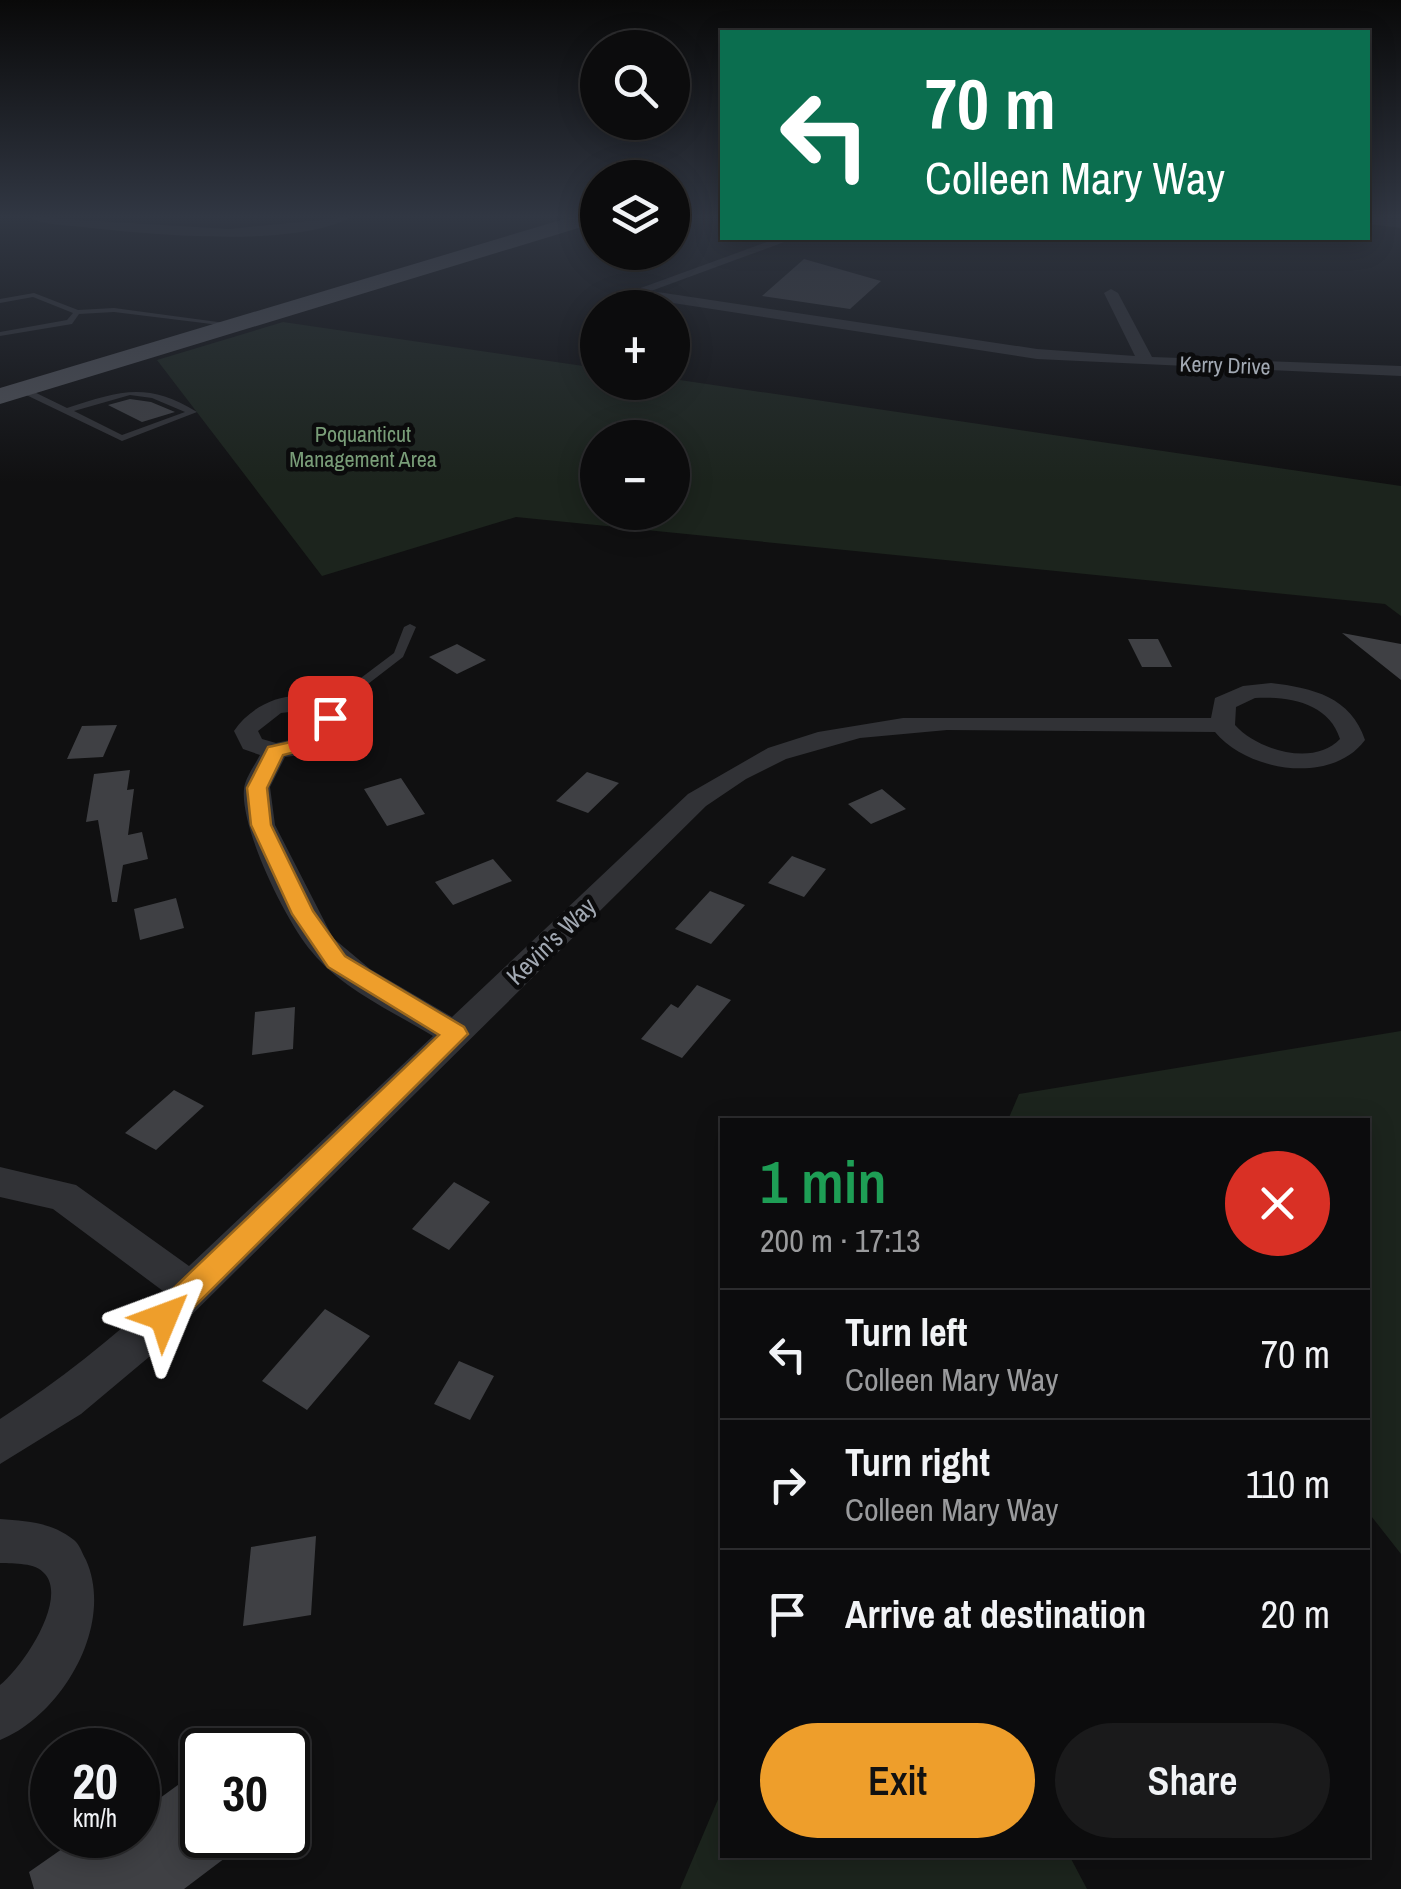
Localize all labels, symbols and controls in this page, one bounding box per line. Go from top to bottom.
map controls [580,30,690,530]
button: search [580,30,690,140]
text: 70 m [925,57,1056,151]
icon: left [760,70,890,200]
text: Colleen Mary Way [925,147,1225,208]
button: layers [580,160,690,270]
button: + [580,290,690,400]
street label: Kerry Drive [1179,348,1271,382]
park label: Poquanticut Management Area [289,419,437,474]
button: − [580,420,690,530]
pin [288,676,373,761]
icon: arrive [303,691,358,746]
street label: Kevin's Way [499,889,604,992]
text: 1 min [760,1141,887,1222]
button: close [1225,1151,1330,1256]
text: 200 m · 17:13 [760,1219,920,1262]
position arrow [112,1265,216,1369]
text: Turn left [845,1307,967,1358]
icon: left [760,1327,815,1382]
text: 70 m [1261,1329,1330,1380]
text: Colleen Mary Way [845,1358,1058,1401]
text: Turn right [845,1437,990,1488]
icon: right [760,1457,815,1512]
text: 110 m [1246,1459,1330,1510]
text: Colleen Mary Way [845,1488,1058,1531]
icon: arrive [760,1587,815,1642]
text: Arrive at destination [845,1589,1146,1640]
text: 20 m [1261,1589,1330,1640]
button: Exit [760,1723,1035,1838]
button: Share [1055,1723,1330,1838]
speed limit sign: 30 [180,1728,310,1858]
text: 20 [72,1747,118,1815]
text: km/h [73,1801,117,1835]

